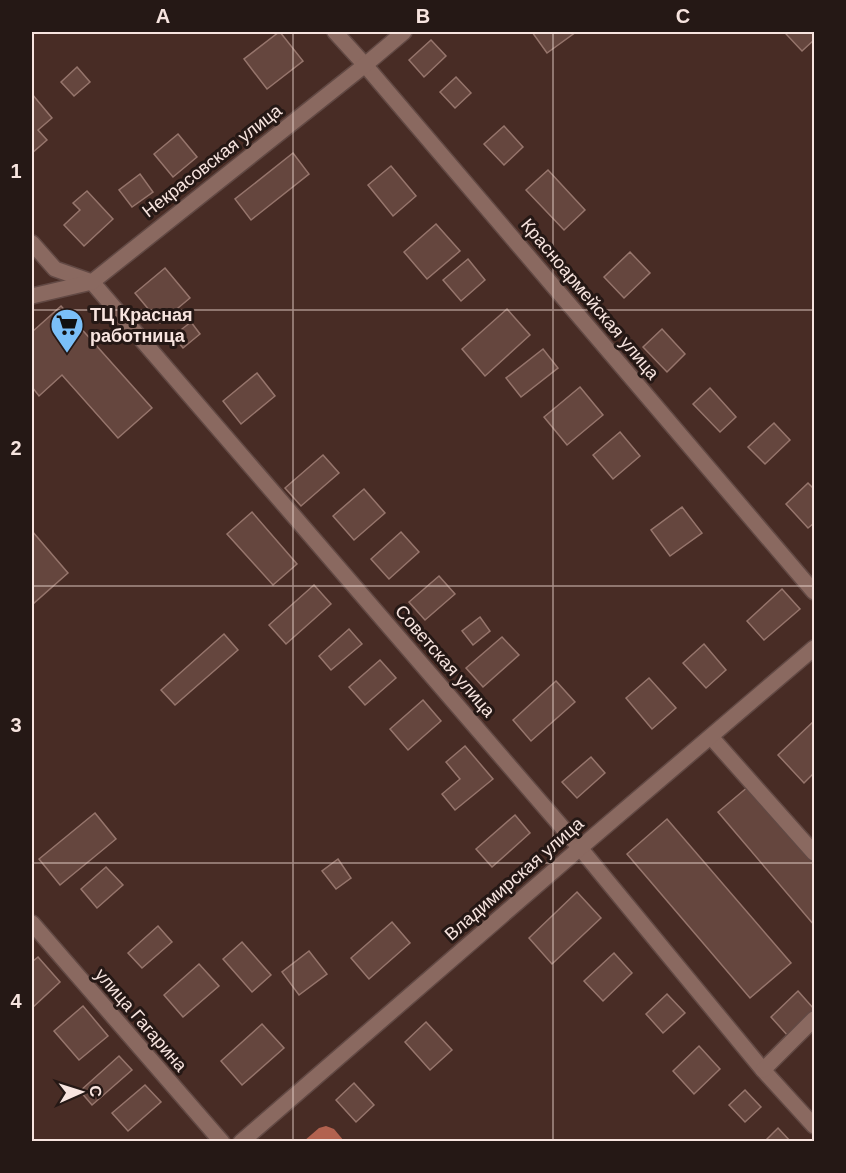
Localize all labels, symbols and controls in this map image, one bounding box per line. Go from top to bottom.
text: A [156,5,170,27]
text: B [416,5,430,27]
text: C [676,5,690,27]
street label: Некрасовская улица [138,100,286,222]
text: 1 [10,160,22,182]
street label: Красноармейская улица [517,215,664,384]
place label: ТЦ Красная работница [90,305,193,346]
supermarket icon: ТЦ Красная работница [49,307,85,354]
text: 2 [10,437,22,459]
street label: Советская улица [391,601,500,722]
text: 3 [10,714,22,736]
street label: Владимирская улица [441,813,588,945]
street label: улица Гагарина [91,965,192,1076]
text: 4 [10,990,22,1012]
north arrow [51,1062,111,1122]
text: С [87,1085,104,1098]

